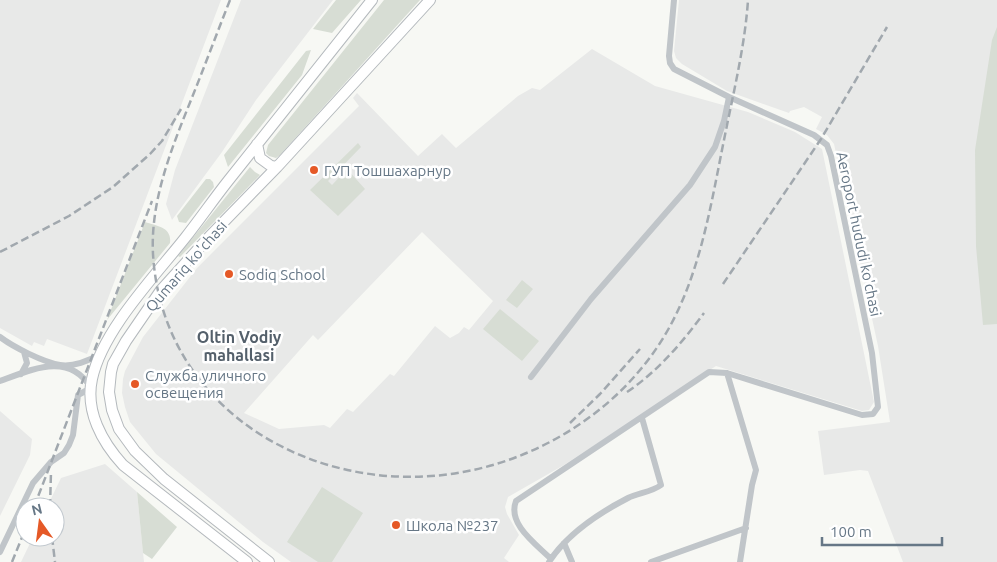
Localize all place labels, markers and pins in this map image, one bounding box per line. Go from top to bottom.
place label: ГУП Тошшахарнур [324,162,451,179]
marker: ГУП Тошшахарнур [308,164,320,176]
place label: Sodiq School [239,266,325,283]
marker: Sodiq School [223,268,235,280]
place label: Служба уличного освещения [145,367,266,401]
marker: Служба уличного освещения [129,378,141,390]
place label: Школа №237 [406,517,499,534]
marker: Школа №237 [390,519,402,531]

